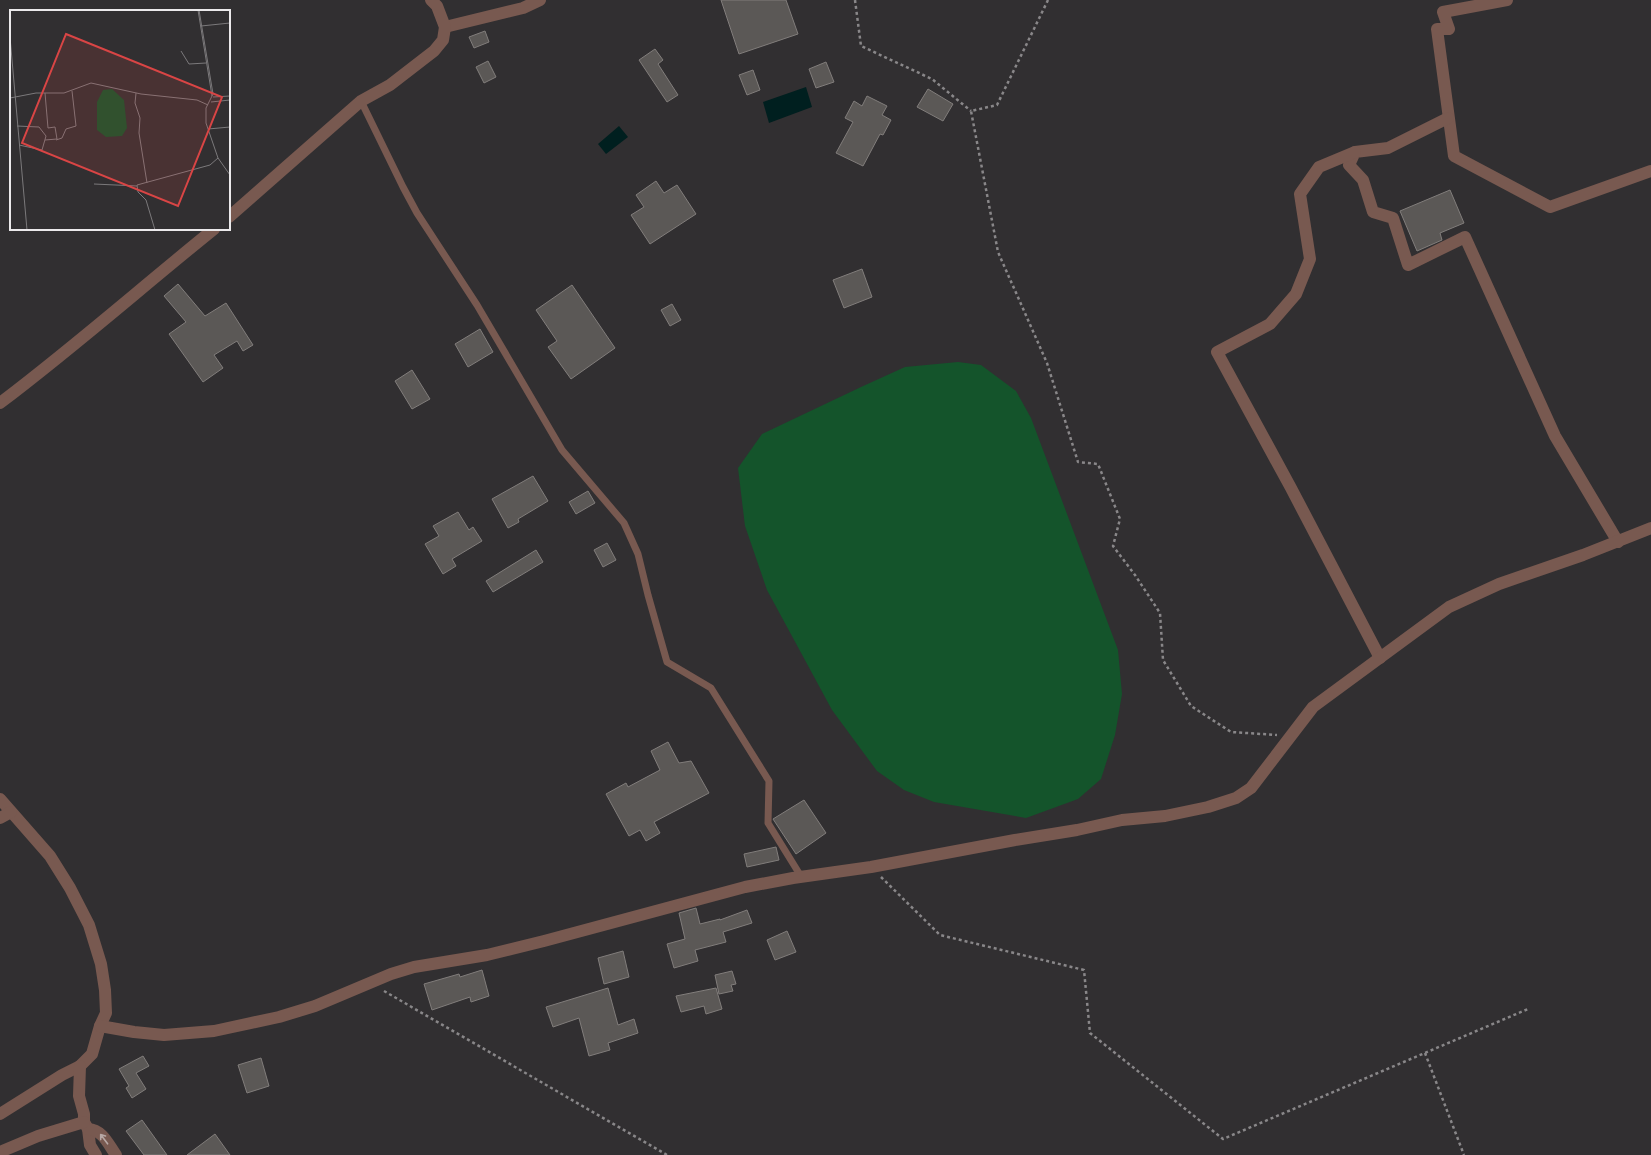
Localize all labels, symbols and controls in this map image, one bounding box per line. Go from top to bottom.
inset map [10,10,230,230]
one-way arrow [100,1133,109,1144]

